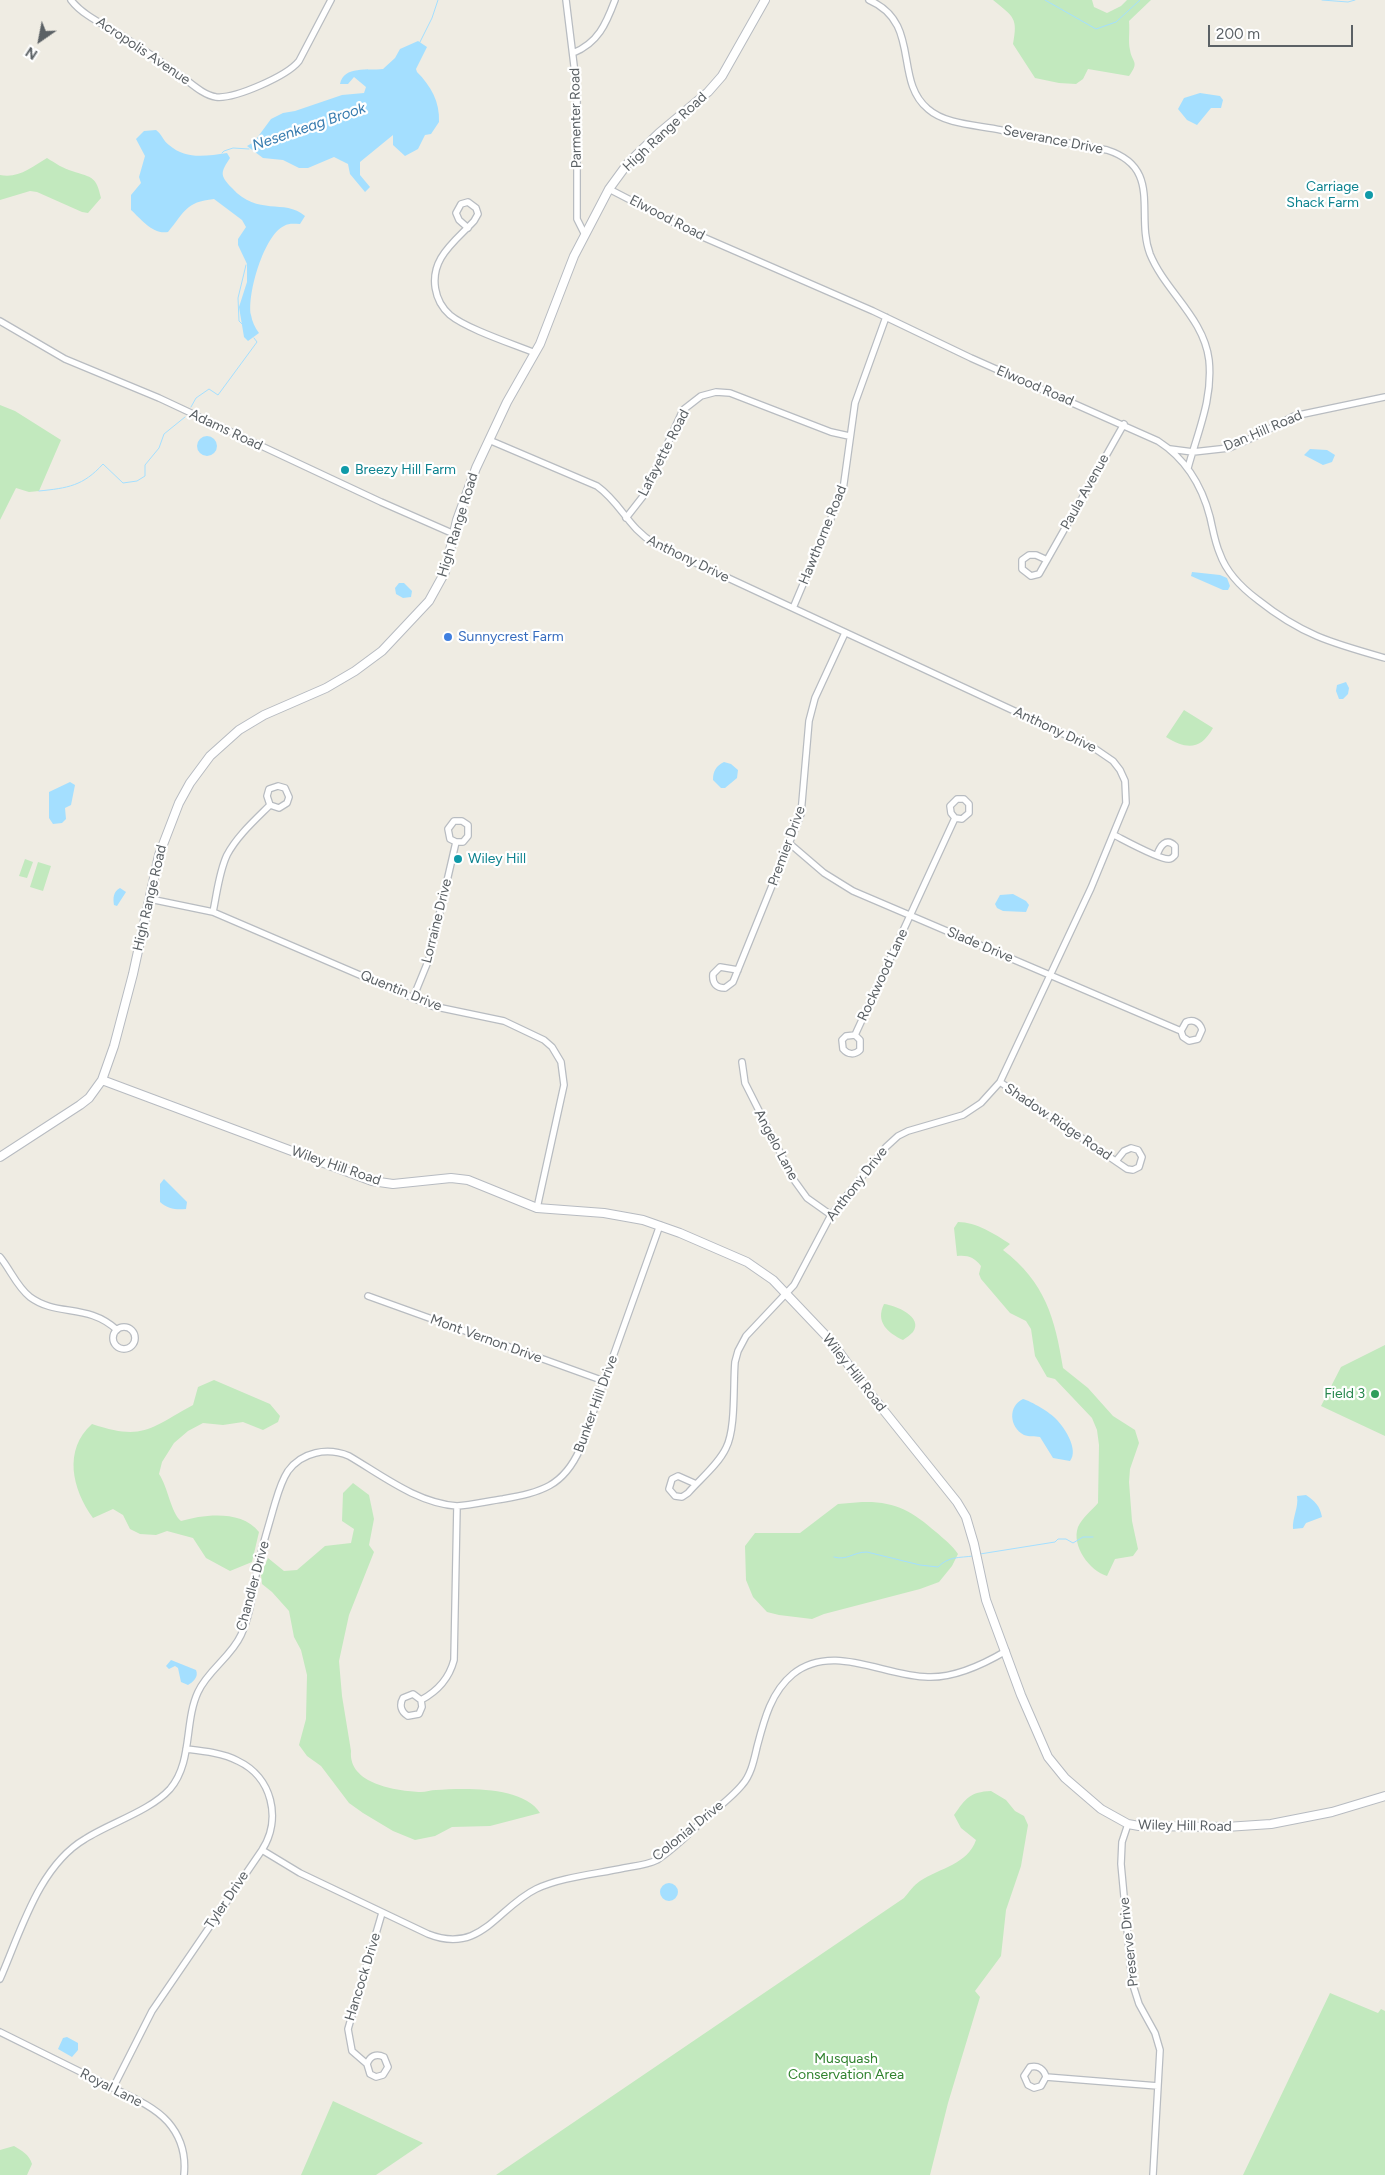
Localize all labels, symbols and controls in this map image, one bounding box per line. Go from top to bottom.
street label: Acropolis Avenue [93,13,193,89]
north arrow [15,15,65,65]
scale bar [1210,15,1355,47]
text: 200 m [1216,25,1260,43]
text: N [22,43,41,63]
street label: Parmenter Road [567,68,585,168]
street label: High Range Road [620,89,710,175]
water label: Nesenkeag Brook [250,99,368,155]
street label: Severance Drive [1002,122,1104,158]
place label: Carriage Shack Farm [1286,179,1359,212]
marker: Carriage Shack Farm [1363,189,1375,201]
street label: Elwood Road [627,192,707,244]
street label: Elwood Road [994,362,1076,410]
street label: Adams Road [187,406,265,454]
street label: Lafayette Road [635,407,693,499]
street label: Dan Hill Road [1221,407,1305,455]
street label: Paula Avenue [1057,451,1113,533]
place label: Breezy Hill Farm [355,462,456,478]
marker: Breezy Hill Farm [339,464,351,476]
street label: High Range Road [434,471,482,579]
street label: Hawthorne Road [795,483,851,587]
street label: Anthony Drive [644,532,732,586]
place label: Sunnycrest Farm [458,629,564,645]
marker: Sunnycrest Farm [442,631,454,643]
street label: Anthony Drive [1011,703,1099,757]
street label: Premier Drive [765,804,809,888]
street label: High Range Road [130,843,170,953]
place label: Wiley Hill [468,851,526,867]
marker: Wiley Hill [452,853,464,865]
street label: Lorraine Drive [418,877,456,965]
street label: Slade Drive [944,923,1016,967]
street label: Rockwood Lane [854,926,912,1024]
street label: Quentin Drive [358,967,444,1015]
street label: Shadow Ridge Road [1001,1080,1115,1164]
street label: Angelo Lane [750,1107,802,1183]
street label: Wiley Hill Road [289,1143,383,1189]
street label: Anthony Drive [823,1144,891,1224]
street label: Mont Vernon Drive [428,1311,544,1367]
street label: Wiley Hill Road [819,1331,889,1415]
street label: Bunker Hill Drive [571,1353,621,1455]
place label: Field 3 [1324,1386,1365,1402]
marker: Field 3 [1369,1388,1381,1400]
street label: Chandler Drive [233,1539,273,1633]
street label: Colonial Drive [649,1797,727,1865]
street label: Wiley Hill Road [1138,1817,1232,1835]
street label: Tyler Drive [202,1868,252,1932]
street label: Preserve Drive [1116,1896,1142,1988]
street label: Hancock Drive [342,1931,384,2023]
park label: Musquash Conservation Area [788,2051,904,2084]
street label: Royal Lane [77,2065,145,2111]

